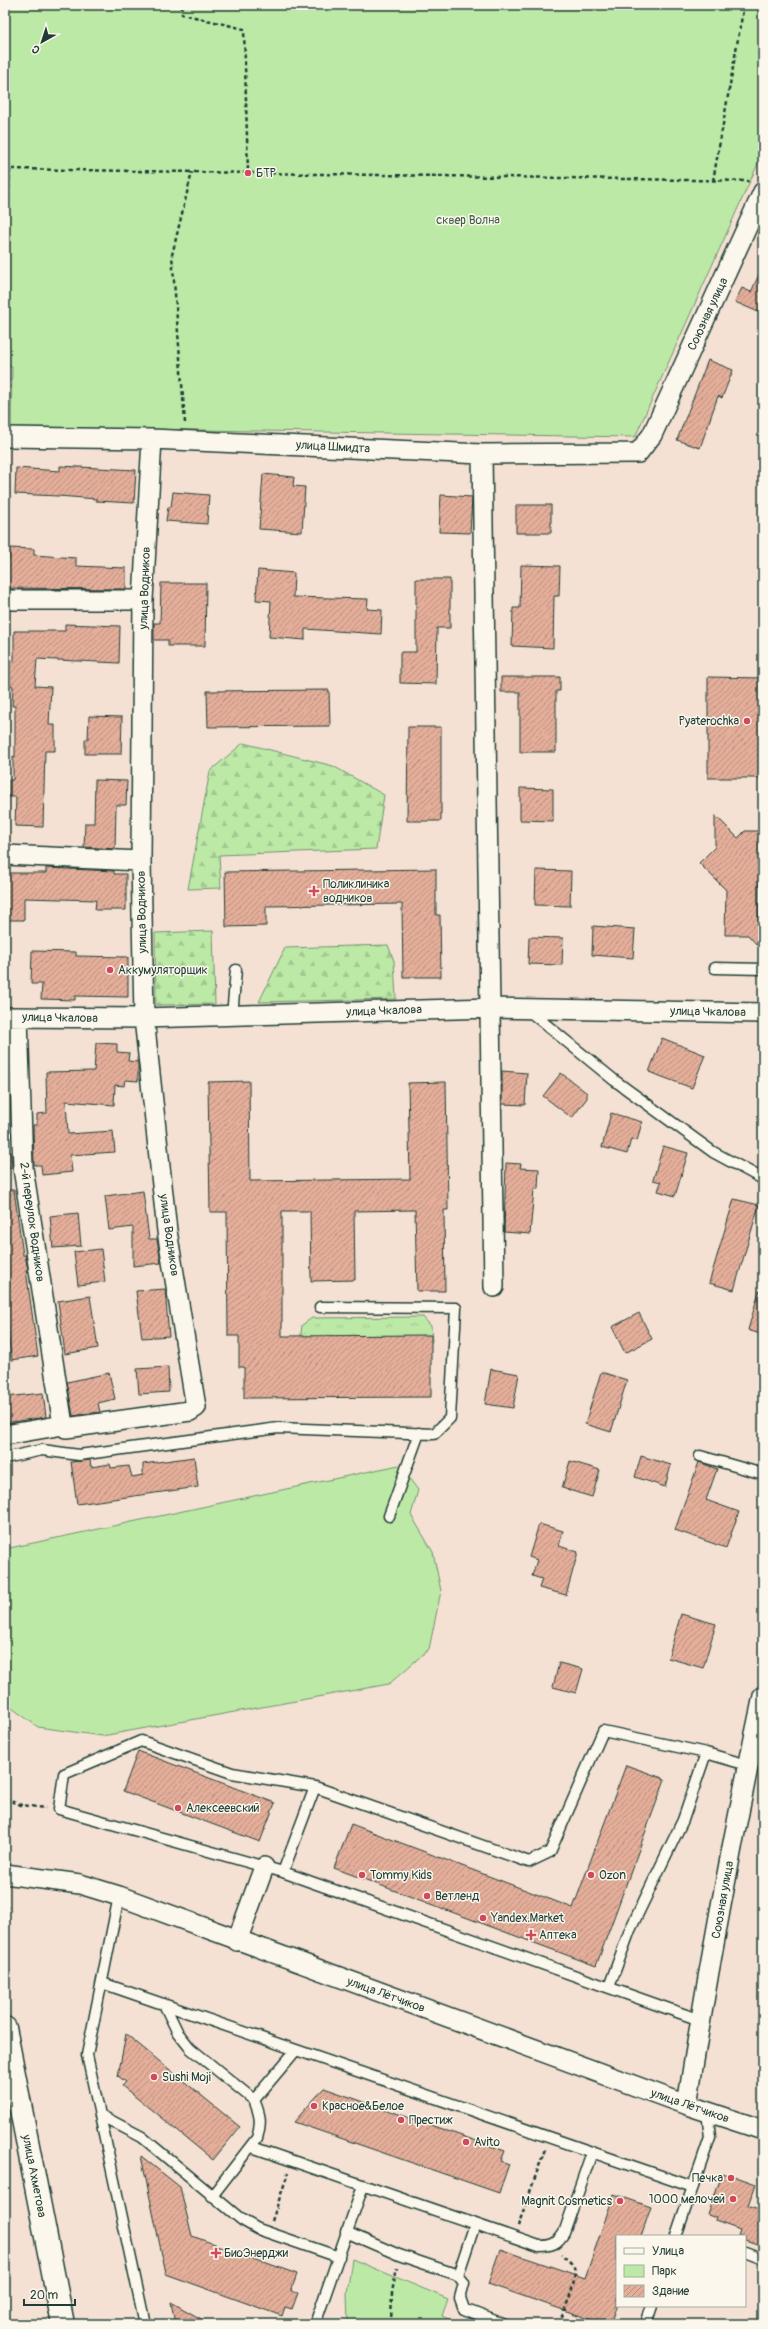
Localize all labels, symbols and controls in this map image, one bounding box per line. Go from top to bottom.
north arrow [22,22,62,62]
text: С [29,42,43,57]
place label: БТР [256,166,276,181]
marker: БТР [243,168,253,178]
park label: сквер Волна [436,213,500,228]
street label: Союзная улица [685,275,732,353]
street label: улица Шмидта [294,438,371,456]
street label: улица Водников [136,546,154,631]
place label: Pyaterochka [678,714,739,729]
marker: Pyaterochka [742,716,752,726]
street label: улица Водников [134,870,150,955]
place label: Поликлиника водников [323,877,390,906]
marker: Поликлиника водников [308,885,320,897]
place label: Аккумуляторщик [118,963,208,978]
marker: Аккумуляторщик [105,965,115,975]
street label: улица Чкалова [345,1002,423,1020]
street label: улица Чкалова [669,1004,746,1020]
street label: улица Чкалова [21,1010,98,1026]
street label: 2-й переулок Водников [16,1161,48,1283]
street label: улица Водников [156,1192,182,1277]
place label: Алексеевский [186,1801,260,1816]
marker: Алексеевский [173,1803,183,1813]
street label: Союзная улица [709,1860,737,1940]
place label: Tommy Kids [370,1868,432,1883]
place label: Ozon [599,1868,626,1883]
marker: Tommy Kids [357,1870,367,1880]
marker: Ozon [586,1870,596,1880]
place label: Ветленд [435,1889,480,1904]
marker: Ветленд [422,1891,432,1901]
place label: Yandex.Market [490,1911,564,1926]
marker: Yandex.Market [478,1913,488,1923]
place label: Аптека [539,1928,577,1943]
marker: Аптека [526,1930,536,1940]
street label: улица Лётчиков [344,1974,427,2016]
place label: Sushi Moji [162,2070,211,2085]
marker: Sushi Moji [149,2072,159,2082]
street label: улица Лётчиков [648,2085,731,2126]
place label: Красное&Белое [322,2099,404,2114]
marker: Красное&Белое [309,2101,319,2111]
place label: Престиж [409,2113,453,2128]
marker: Престиж [396,2115,406,2125]
street label: улица Ахметова [18,2132,49,2219]
place label: Avito [474,2135,500,2150]
marker: Avito [461,2137,471,2147]
place label: Печка [692,2171,723,2186]
marker: Печка [726,2173,736,2183]
place label: 1000 мелочей [649,2192,725,2207]
place label: Magnit Cosmetics [521,2194,613,2209]
marker: 1000 мелочей [728,2194,738,2204]
marker: Magnit Cosmetics [615,2196,625,2206]
legend [616,2235,746,2307]
text: Улица [652,2244,684,2259]
place label: БиоЭнерджи [224,2246,289,2261]
marker: БиоЭнерджи [211,2248,221,2258]
text: Парк [652,2264,677,2279]
scale bar [24,2281,75,2307]
text: Здание [652,2284,689,2299]
text: 20 m [30,2288,59,2303]

